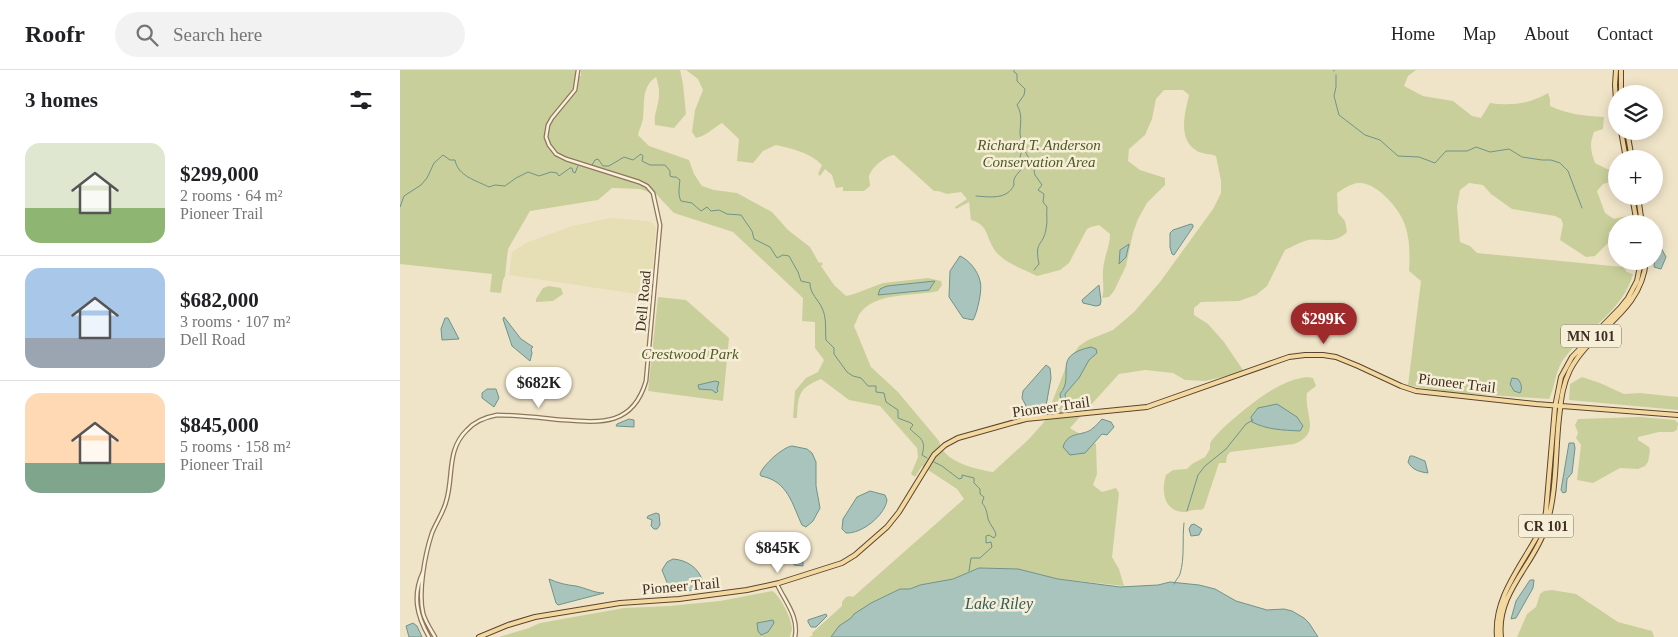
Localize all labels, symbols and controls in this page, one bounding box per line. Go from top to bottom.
search box [115,12,465,57]
text: Roofr [25,21,85,47]
icon: search [133,21,161,49]
text: Search here [173,24,262,45]
text: Home [1391,24,1435,44]
text: Map [1463,24,1496,44]
text: About [1524,24,1569,44]
text: Contact [1597,24,1653,44]
map controls [1608,85,1663,270]
button: layers [1608,85,1663,140]
icon: filters [347,86,375,114]
text: 3 homes [25,88,98,112]
park label: Richard T. Anderson Conservation Area [976,137,1101,170]
button: + [1608,150,1663,205]
text: $299,000 [180,162,259,186]
icon: home [65,163,125,223]
text: 2 rooms · 64 m² [180,187,283,204]
text: Pioneer Trail [180,205,263,222]
button: − [1608,215,1663,270]
street label: Dell Road [632,269,654,332]
icon: home [65,288,125,348]
text: $682,000 [180,288,259,312]
pin: $299K [1289,302,1359,345]
text: $299K [1302,310,1346,327]
text: 3 rooms · 107 m² [180,313,291,330]
road number: MN 101 [1561,325,1621,348]
text: Dell Road [180,331,245,348]
park label: Crestwood Park [641,346,739,362]
pin: $682K [504,366,574,409]
street label: Pioneer Trail [1417,370,1497,396]
text: $682K [517,374,561,391]
street label: Pioneer Trail [1011,394,1091,420]
icon: home [65,413,125,473]
text: $845,000 [180,413,259,437]
text: 5 rooms · 158 m² [180,438,291,455]
text: Pioneer Trail [180,456,263,473]
road number: CR 101 [1518,514,1574,538]
pin: $845K [743,532,813,574]
text: $845K [756,539,800,556]
street label: Pioneer Trail [641,575,721,597]
water label: Lake Riley [964,595,1034,613]

